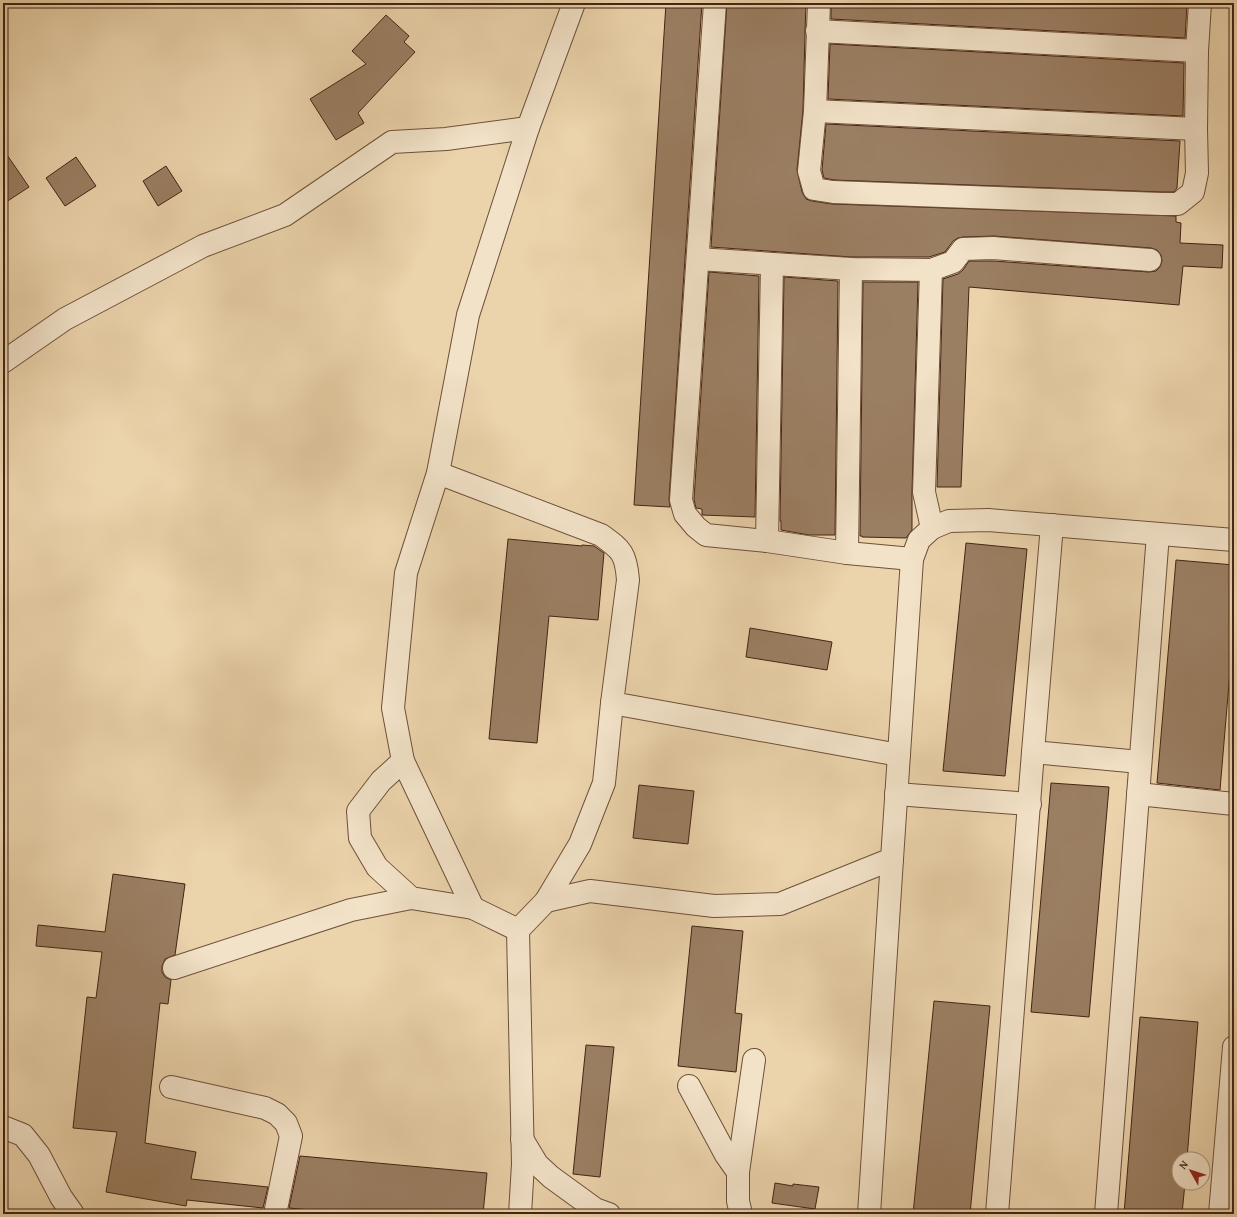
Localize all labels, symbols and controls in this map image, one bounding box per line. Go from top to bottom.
north arrow [1171,1151,1211,1191]
text: N [1175,1156,1192,1173]

